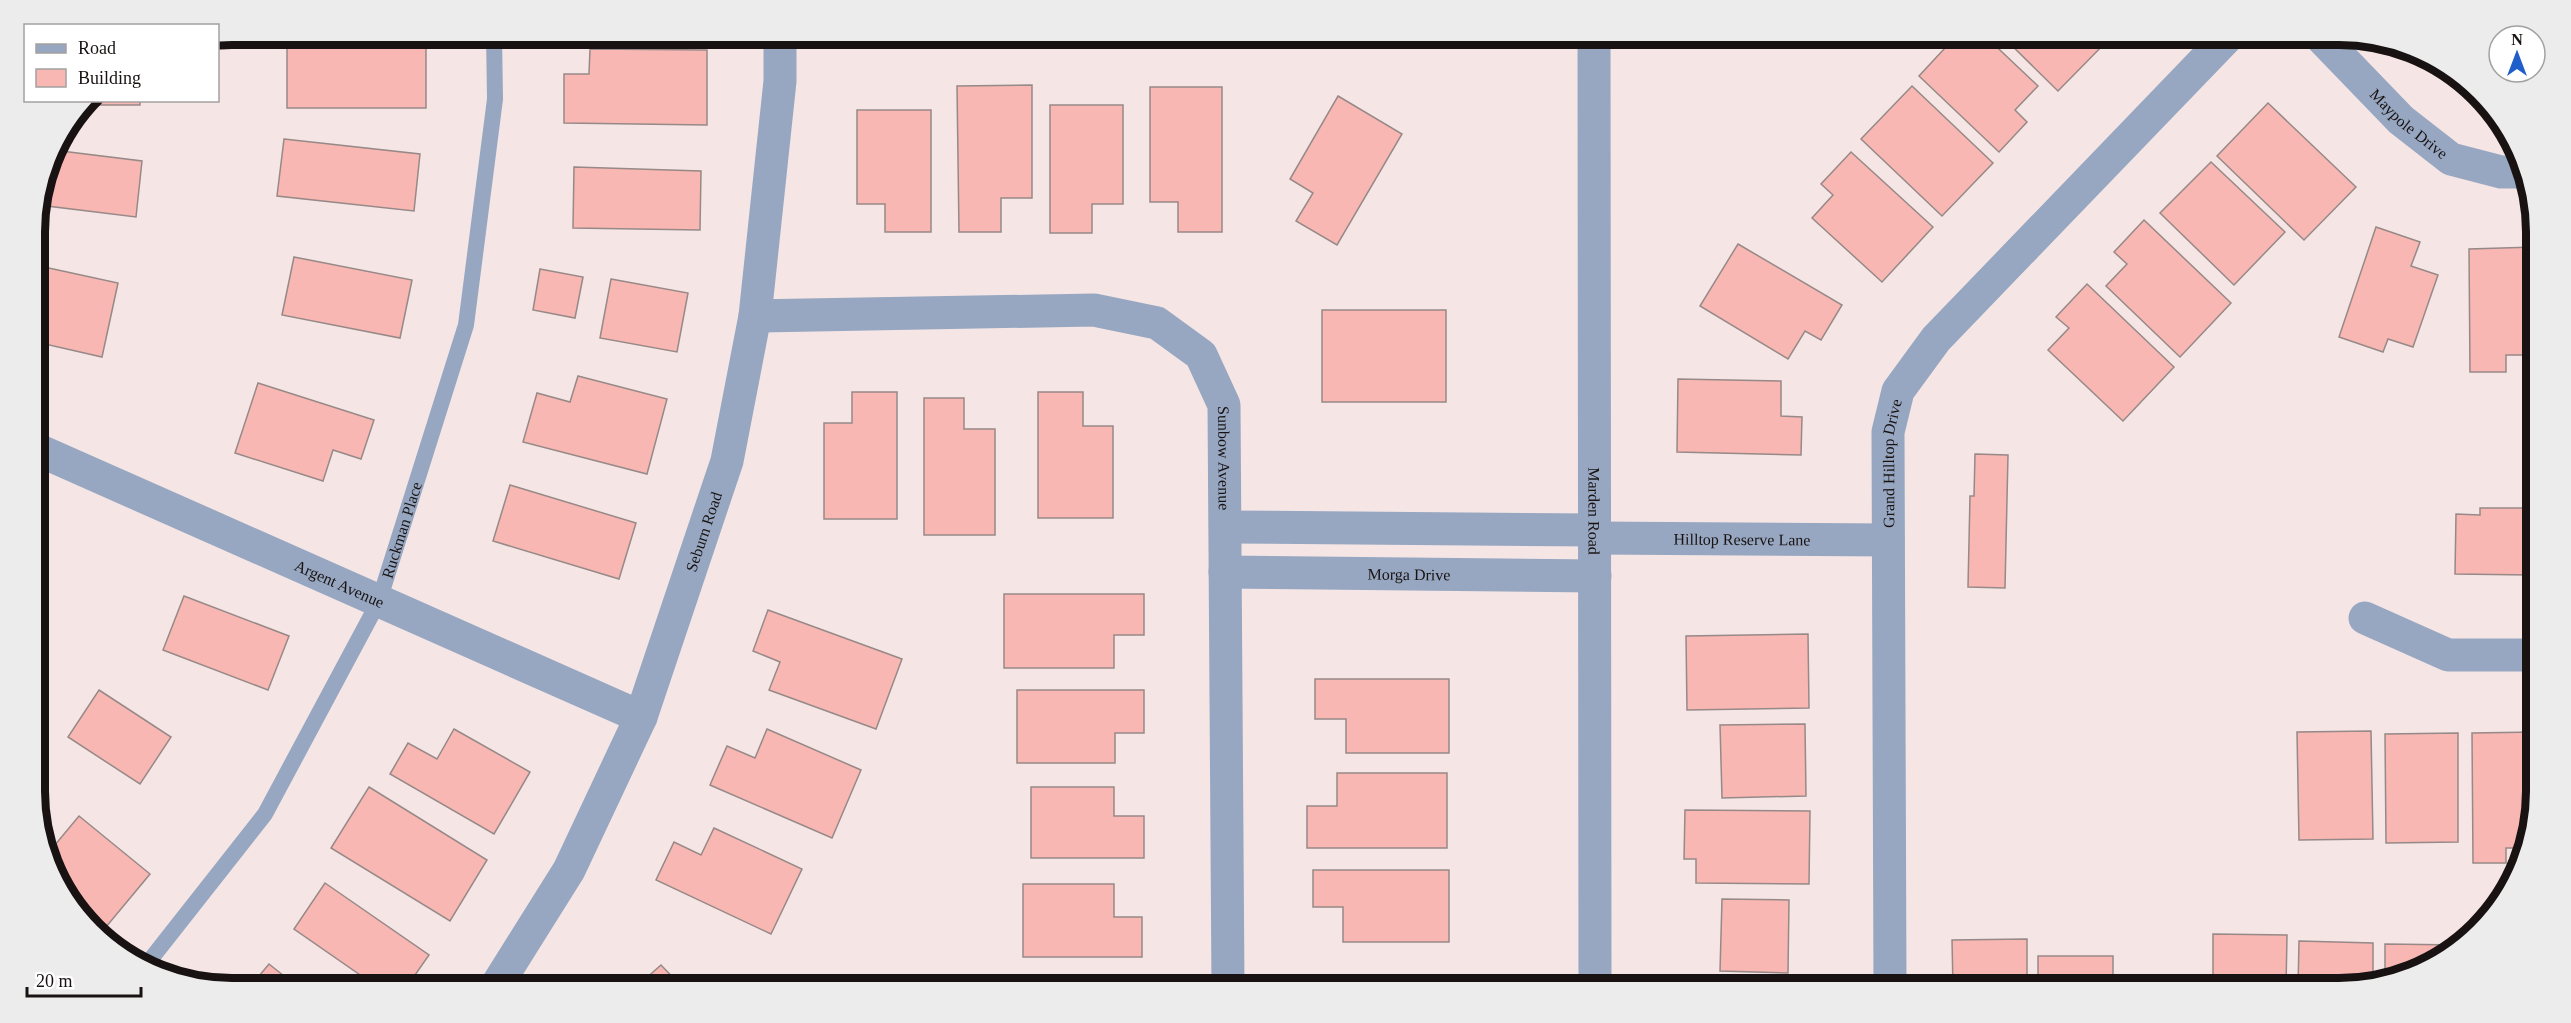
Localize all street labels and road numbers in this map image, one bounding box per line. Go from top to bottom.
street label: Maypole Drive [2367,85,2451,162]
street label: Grand Hilltop Drive [1879,397,1904,528]
street label: Sunbow Avenue [1216,406,1233,510]
street label: Marden Road [1586,467,1603,555]
street label: Ruckman Place [378,480,425,580]
street label: Seburn Road [682,489,725,574]
street label: Hilltop Reserve Lane [1673,530,1811,548]
street label: Argent Avenue [292,556,387,611]
street label: Morga Drive [1367,565,1451,583]

